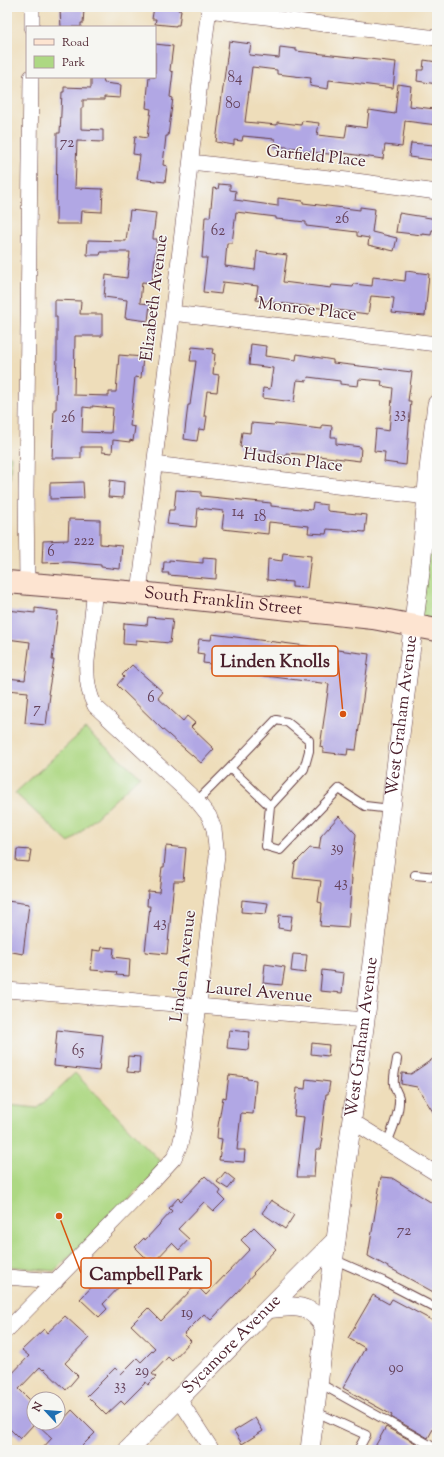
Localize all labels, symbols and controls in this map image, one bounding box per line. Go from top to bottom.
legend [26,26,156,78]
text: Road [62,34,89,52]
text: Park [62,54,85,72]
house number: 84 [228,68,243,89]
house number: 80 [225,94,241,115]
house number: 72 [60,133,74,154]
street label: Garfield Place [265,140,367,174]
house number: 26 [335,209,349,230]
house number: 62 [211,221,225,242]
street label: Elizabeth Avenue [135,233,175,363]
street label: Monroe Place [256,292,358,328]
house number: 33 [394,404,406,425]
house number: 26 [61,408,75,429]
street label: Hudson Place [242,443,344,479]
house number: 14 [232,502,245,523]
house number: 18 [254,507,266,528]
house number: 222 [73,531,95,552]
house number: 6 [47,542,55,563]
street label: South Franklin Street [143,582,303,622]
street label: West Graham Avenue [381,634,424,798]
callout: Linden Knolls [212,646,338,676]
text: Linden Knolls [220,650,330,676]
house number: 6 [147,688,155,709]
house number: 7 [33,699,41,720]
house number: 39 [330,838,344,859]
house number: 43 [334,873,348,894]
street label: Linden Avenue [165,908,203,1023]
house number: 43 [153,913,167,934]
street label: West Graham Avenue [340,956,385,1119]
street label: Laurel Avenue [205,976,313,1010]
house number: 65 [72,1041,84,1062]
house number: 72 [397,1221,411,1242]
callout: Campbell Park [81,1258,211,1288]
text: Campbell Park [89,1263,203,1289]
street label: Sycamore Avenue [177,1290,287,1400]
house number: 19 [181,1303,193,1324]
house number: 90 [388,1358,404,1379]
house number: 29 [135,1361,149,1382]
house number: 33 [114,1376,126,1397]
north arrow [26,1391,66,1431]
text: N [28,1399,47,1415]

